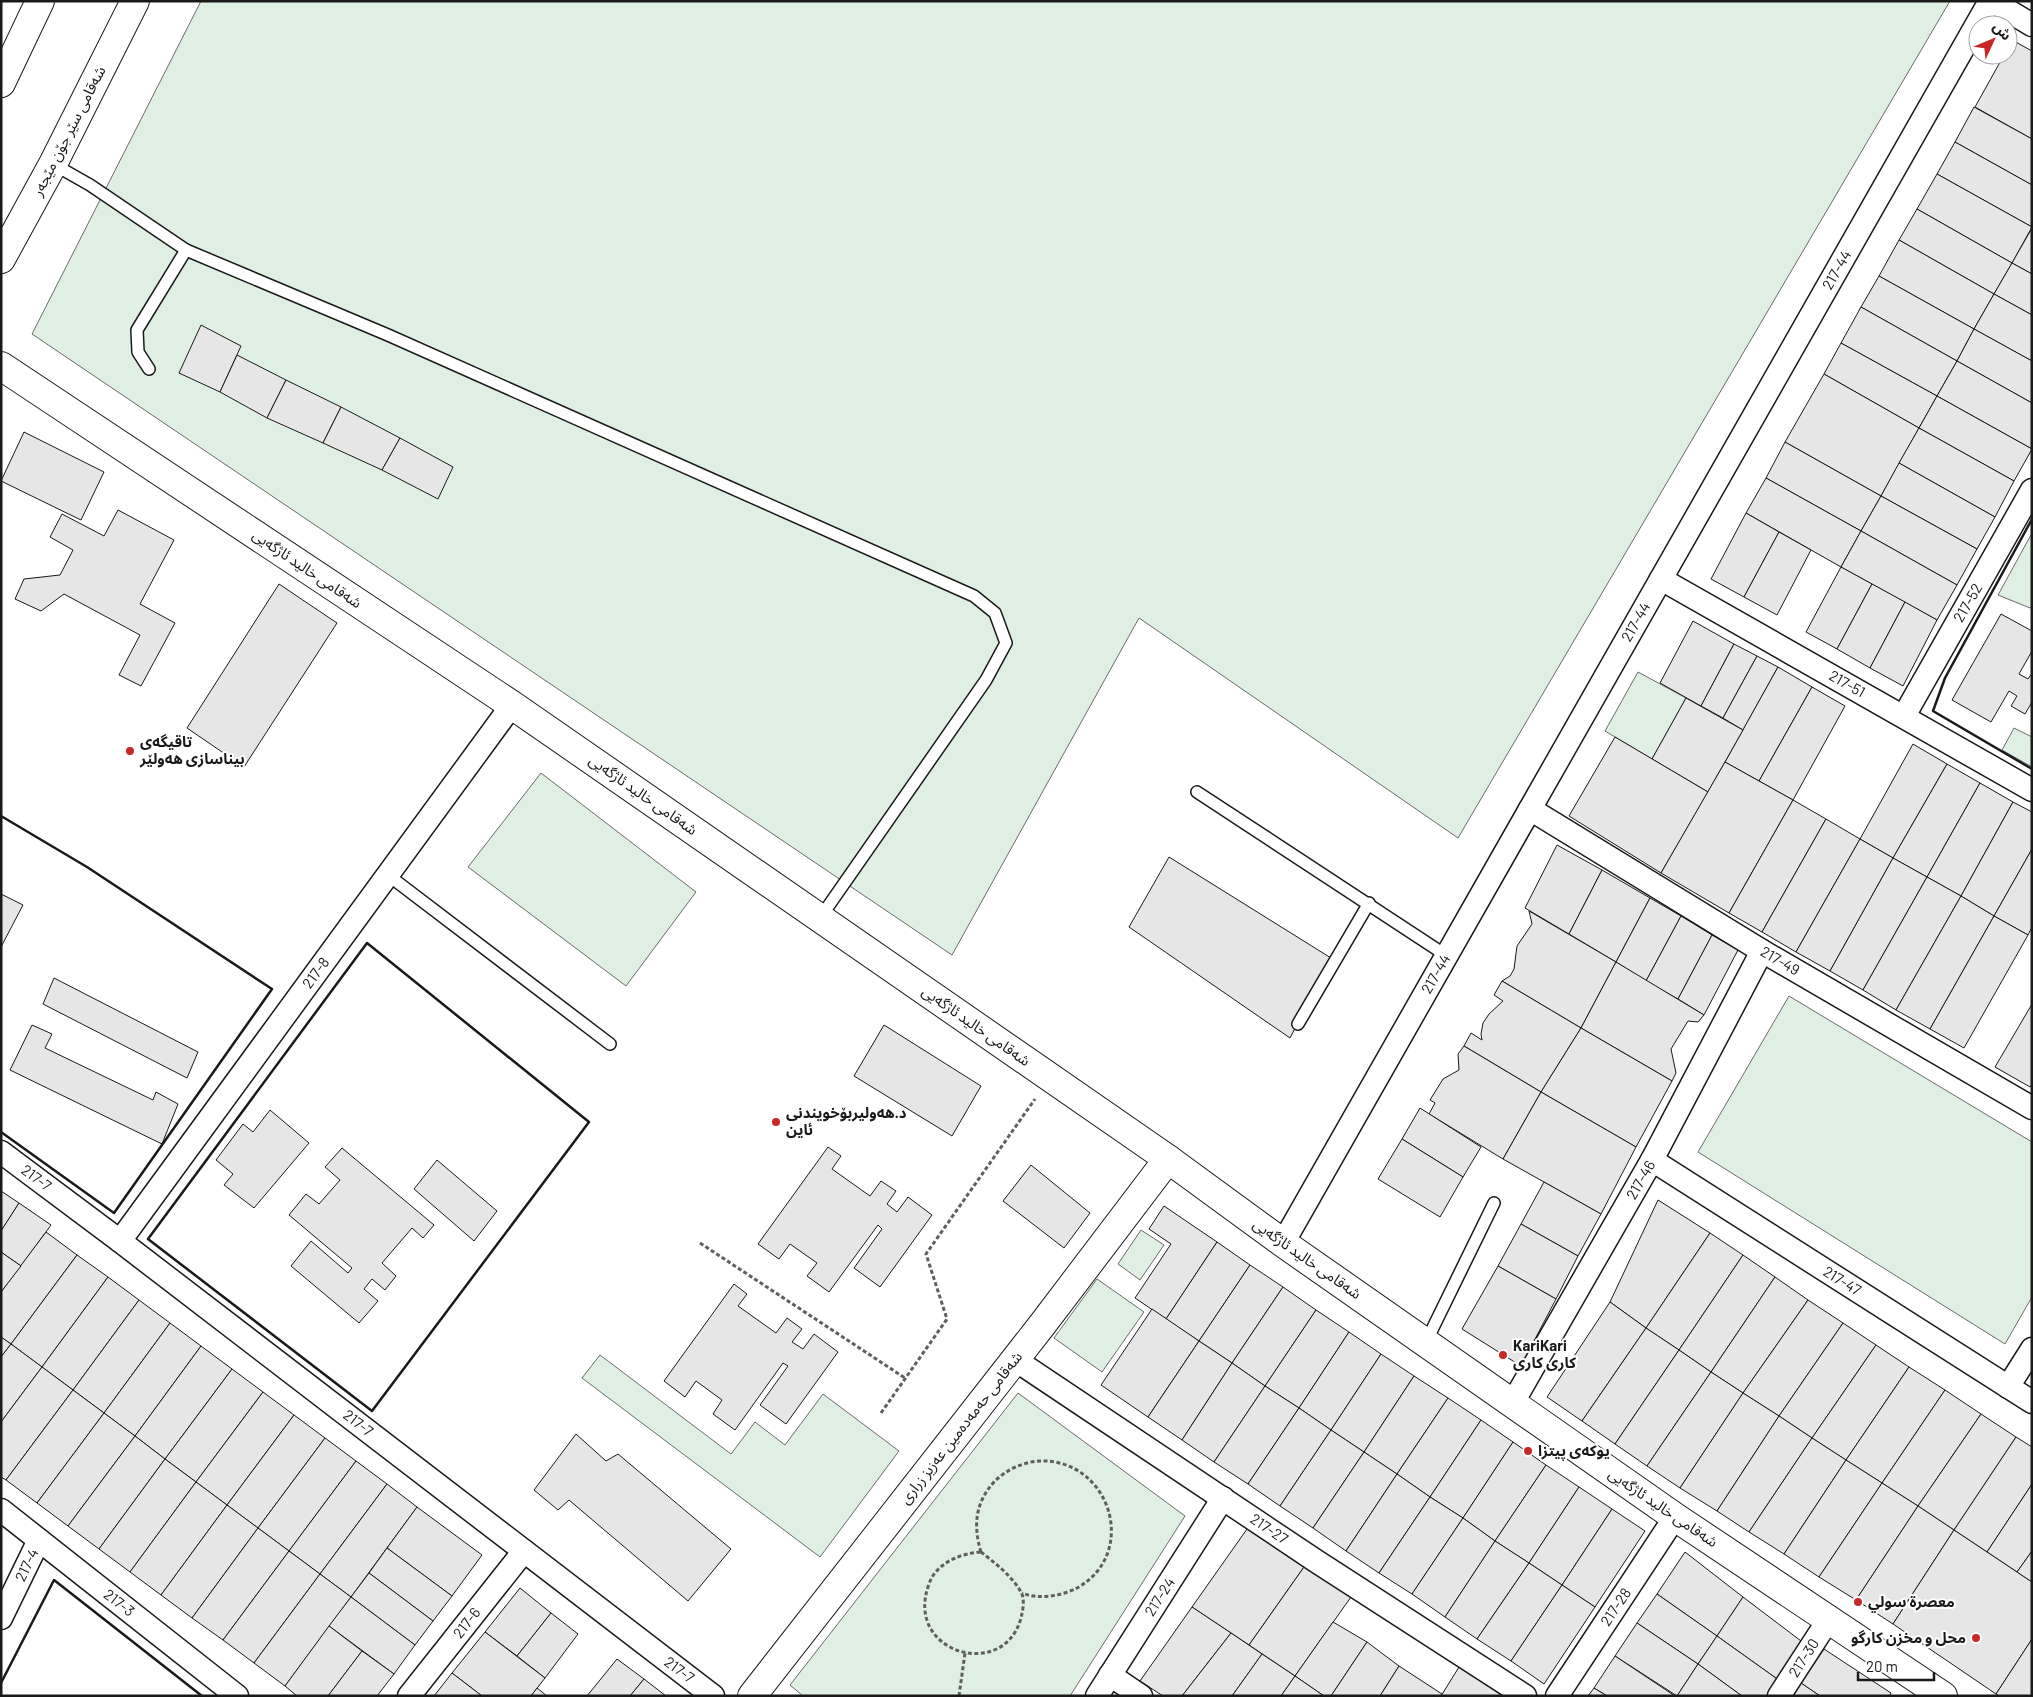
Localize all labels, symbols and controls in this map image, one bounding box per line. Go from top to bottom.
north arrow [1968,15,2018,65]
text: ش [1990,18,2015,43]
street label: شەقامی سێر جۆن مێجەر [27,62,110,200]
street label: 217-44 [1818,247,1855,292]
street label: شەقامی خالید ئاژگەیی [249,525,366,612]
street label: 217-52 [1949,580,1985,625]
street label: 217-44 [1617,599,1654,644]
street label: 217-51 [1826,666,1869,701]
place label: تاقیگەی بیناسازی هەولێر [139,732,245,768]
marker: تاقیگەی بیناسازی هەولێر [124,745,136,757]
street label: شەقامی خالید ئاژگەیی [585,750,701,839]
street label: 217-49 [1758,942,1803,978]
street label: 217-44 [1417,951,1454,996]
street label: 217-8 [298,953,332,991]
street label: شەقامی خالید ئاژگەیی [918,981,1034,1070]
place label: د.هه‌ولیربۆخویندنی ئاین [786,1103,907,1139]
marker: د.هه‌ولیربۆخویندنی ئاین [770,1116,782,1128]
street label: 217-46 [1622,1157,1658,1202]
street label: 217-7 [18,1160,55,1194]
street label: شەقامی خالید ئاژگەیی [1249,1214,1365,1303]
street label: 217-47 [1820,1262,1865,1299]
place label: KariKari کاری کاری [1513,1336,1576,1372]
street label: شەقامی حەمەدەمین عەزیز زراری [895,1347,1026,1508]
marker: KariKari کاری کاری [1497,1349,1509,1361]
street label: 217-7 [340,1405,377,1439]
place label: یوکەی پیتزا [1538,1441,1610,1461]
marker: یوکەی پیتزا [1522,1445,1534,1457]
street label: شەقامی خالید ئاژگەیی [1605,1464,1722,1551]
street label: 217-27 [1247,1509,1292,1547]
street label: 217-4 [10,1545,42,1584]
street label: 217-24 [1140,1574,1178,1619]
street label: 217-28 [1596,1584,1634,1629]
street label: 217-3 [101,1585,138,1620]
place label: معصرة سولي [1868,1592,1955,1613]
marker: معصرة سولي [1852,1596,1864,1608]
street label: 217-6 [449,1604,484,1641]
place label: محل و مخزن كارگو [1851,1628,1966,1647]
marker: محل و مخزن كارگو [1970,1632,1982,1644]
street label: 217-30 [1784,1635,1822,1680]
scale bar [1858,1650,1934,1682]
street label: 217-7 [661,1652,698,1686]
text: 20 m [1866,1657,1898,1675]

